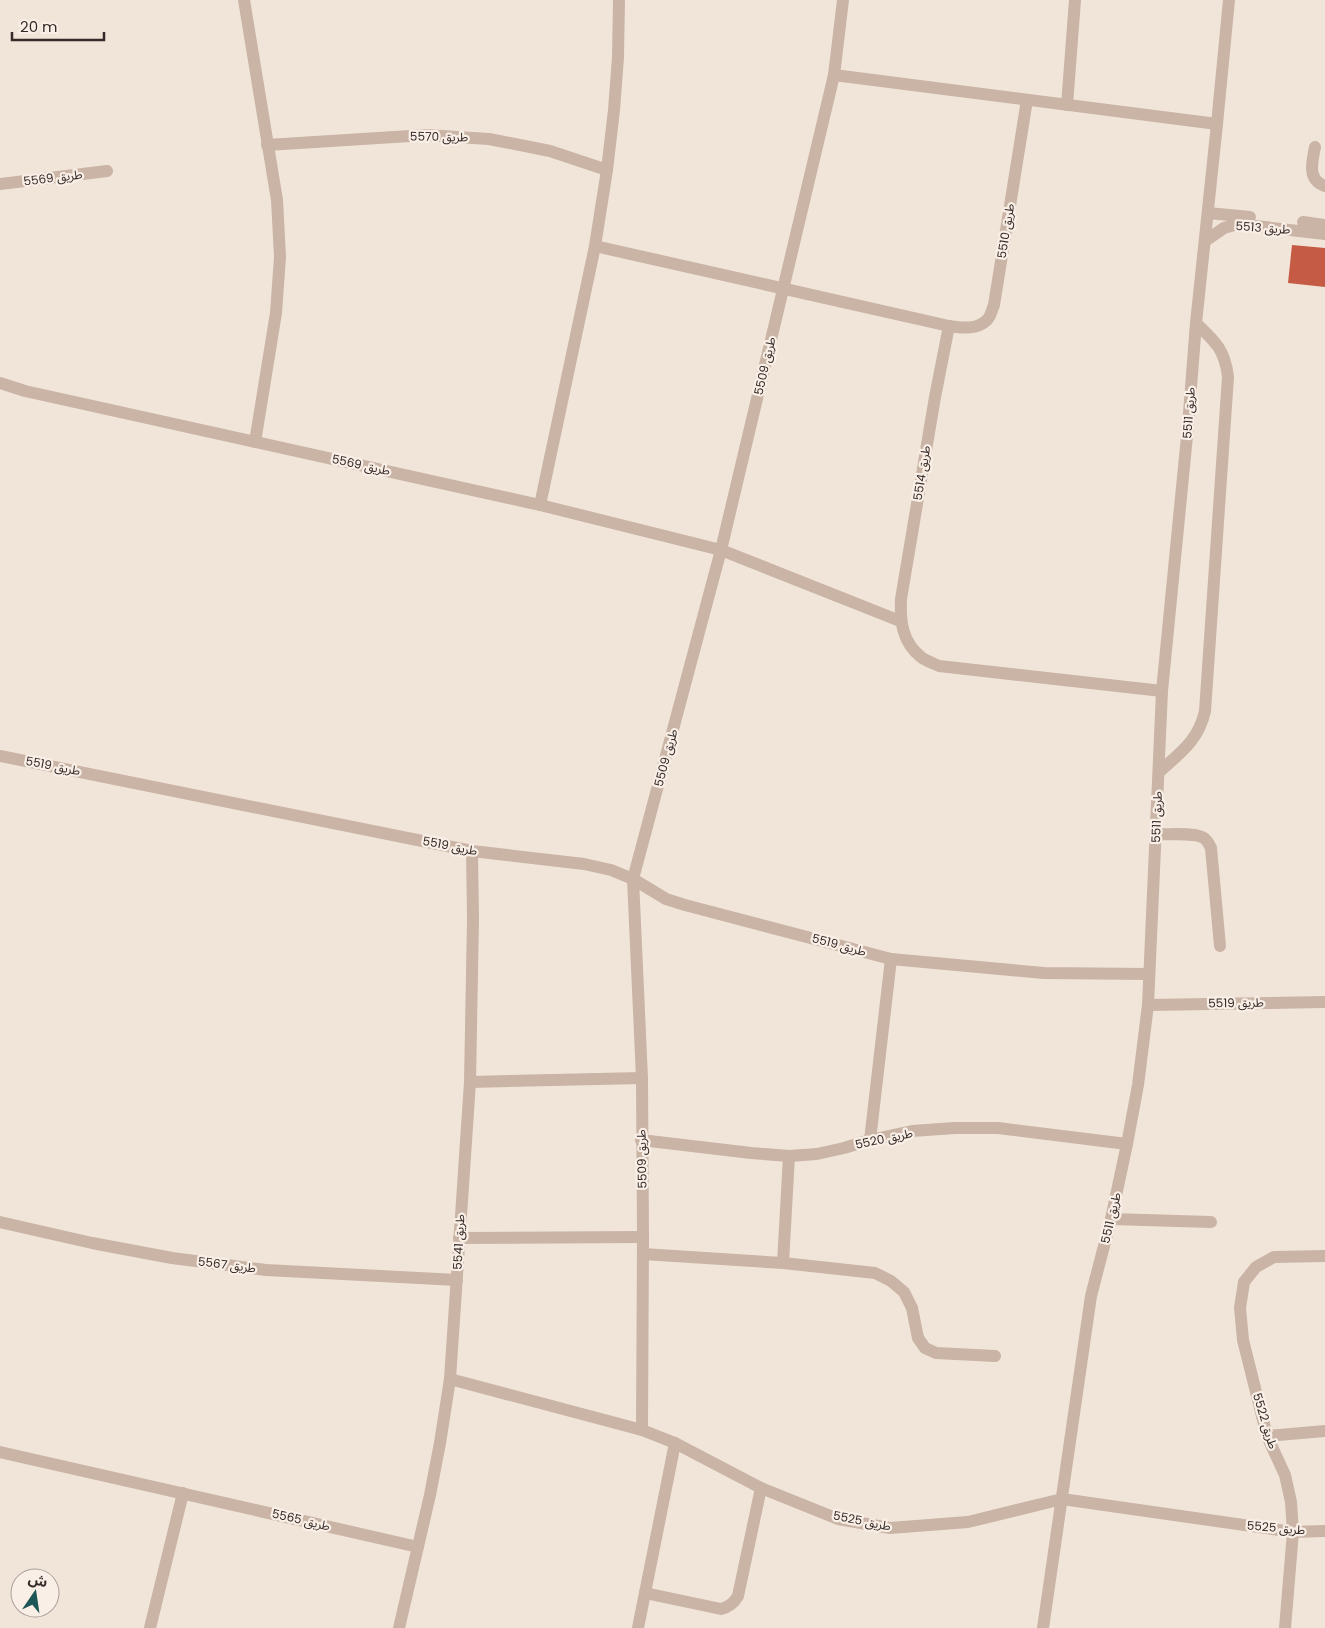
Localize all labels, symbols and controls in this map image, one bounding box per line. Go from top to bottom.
scale bar [12,10,105,42]
text: 20 m [20,16,58,37]
street label: طريق 5570 [410,127,468,146]
street label: طريق 5569 [22,165,83,190]
street label: طريق 5510 [993,202,1018,260]
street label: طريق 5513 [1235,217,1291,238]
street label: طريق 5509 [750,335,779,397]
street label: طريق 5511 [1178,387,1199,439]
street label: طريق 5514 [909,444,934,502]
street label: طريق 5569 [330,450,392,479]
street label: طريق 5509 [650,727,681,789]
street label: طريق 5519 [24,752,82,779]
street label: طريق 5511 [1147,791,1166,843]
street label: طريق 5519 [421,832,479,859]
street label: طريق 5519 [810,929,868,960]
street label: طريق 5519 [1208,994,1264,1011]
street label: طريق 5520 [854,1124,914,1153]
street label: طريق 5509 [632,1129,651,1189]
street label: طريق 5511 [1096,1191,1125,1245]
street label: طريق 5541 [449,1214,468,1270]
street label: طريق 5567 [197,1253,257,1276]
street label: طريق 5522 [1249,1391,1282,1451]
street label: طريق 5565 [270,1505,332,1534]
street label: طريق 5525 [832,1507,892,1534]
street label: طريق 5525 [1246,1516,1306,1539]
north arrow [10,1568,60,1618]
text: ش [26,1568,50,1592]

